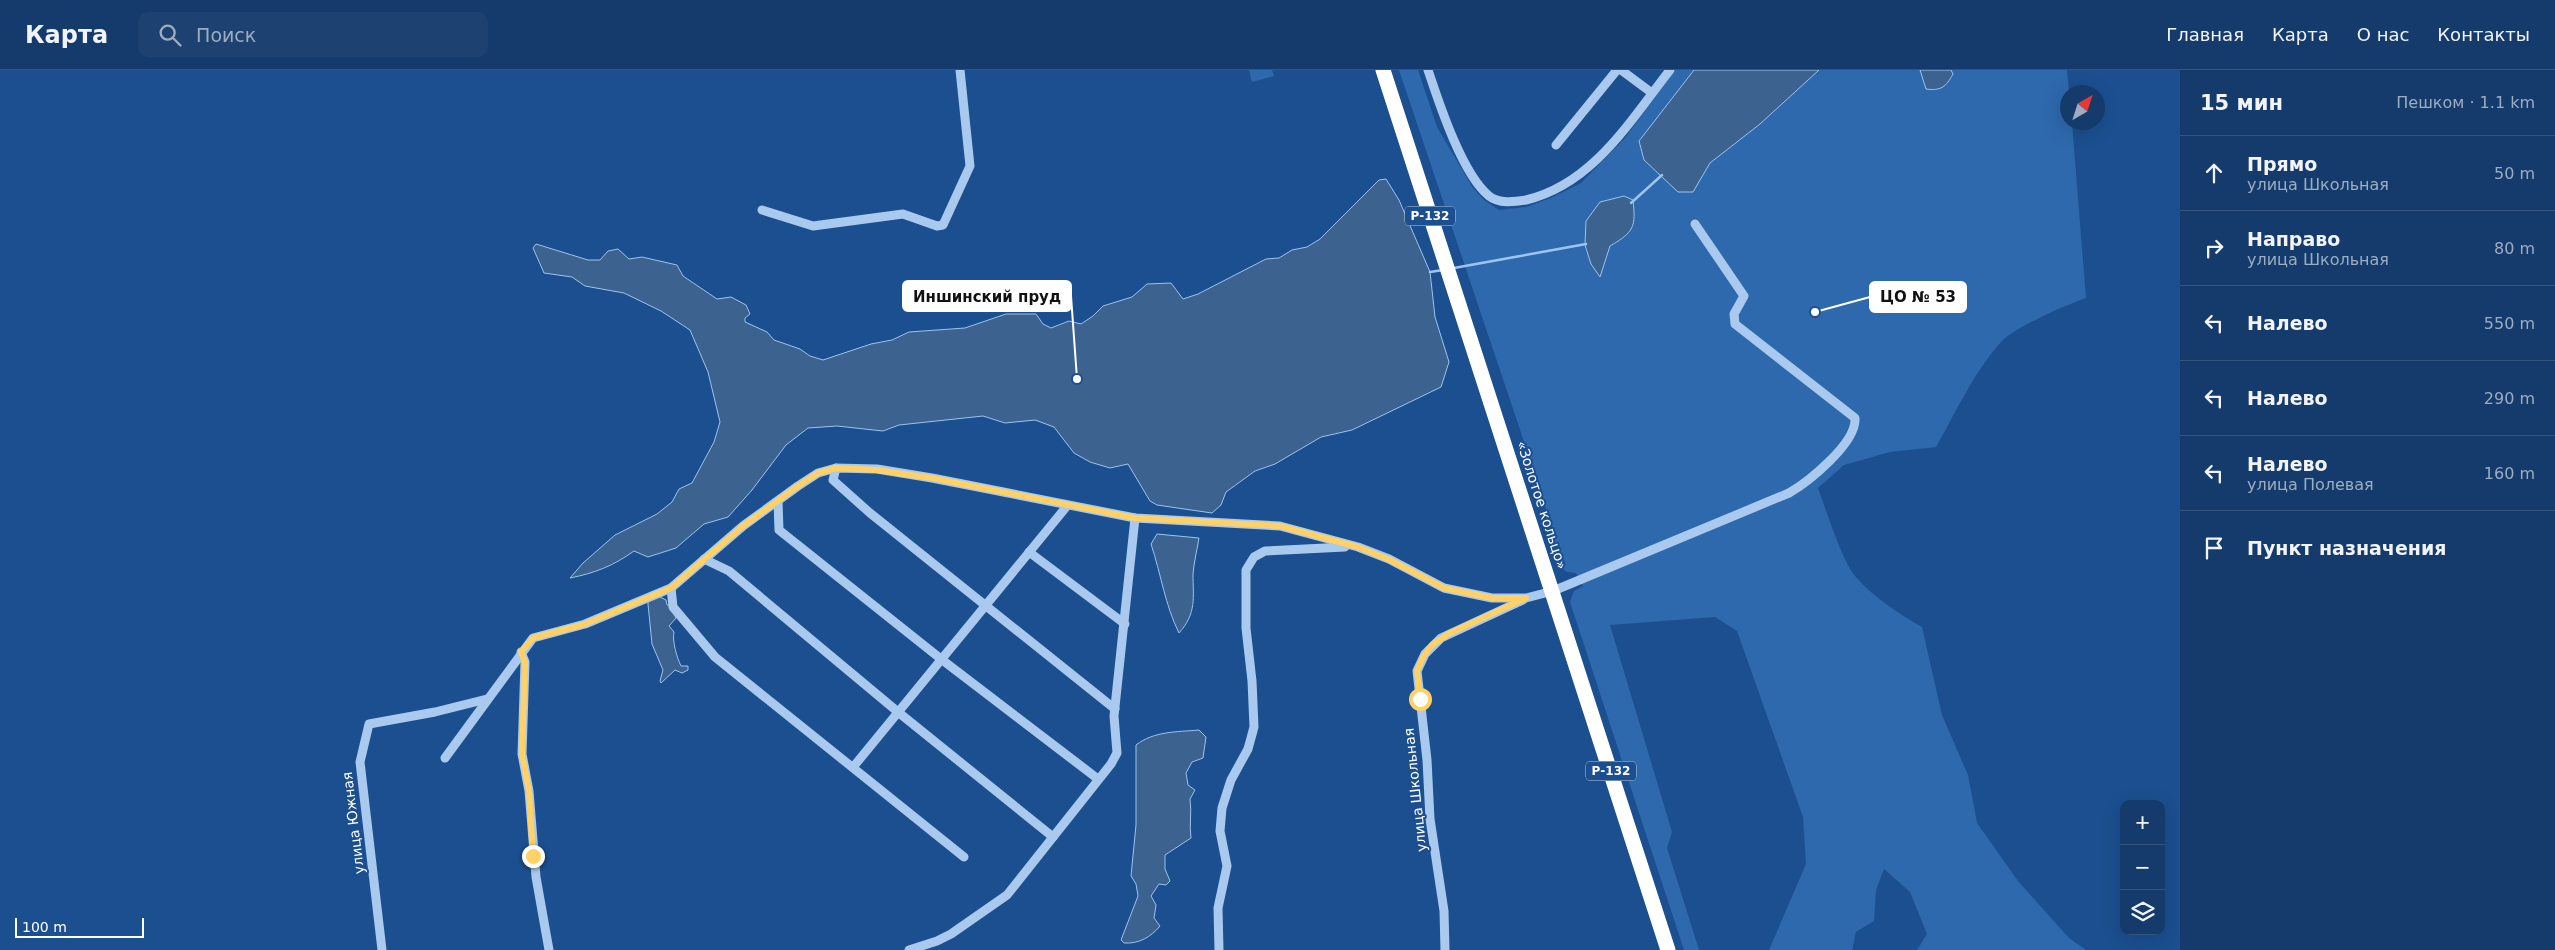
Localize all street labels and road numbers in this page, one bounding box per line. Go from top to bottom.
road number: Р-132 [1405,206,1455,226]
street label: «Золотое кольцо» [1514,439,1570,571]
street label: улица Школьная [1401,727,1429,853]
road number: Р-132 [1586,761,1636,780]
street label: улица Южная [339,771,367,875]

